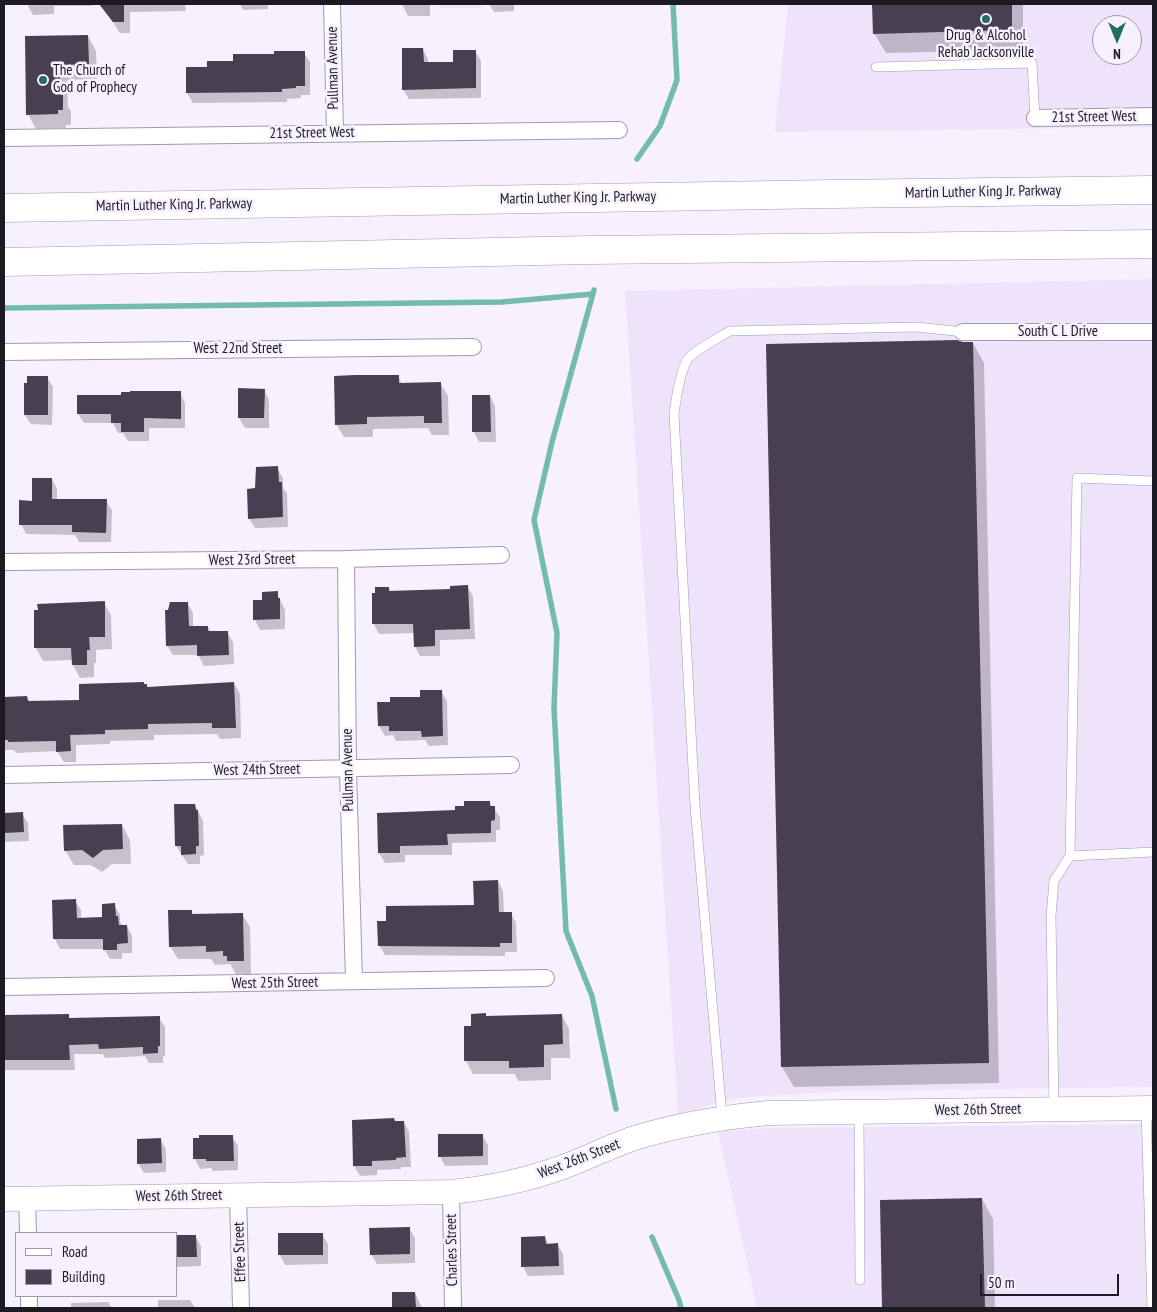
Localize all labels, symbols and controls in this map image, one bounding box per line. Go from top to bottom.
marker: Drug & Alcohol Rehab Jacksonville [980,13,992,25]
north arrow [1092,15,1142,65]
street label: Pullman Avenue [323,26,343,110]
place label: Drug & Alcohol Rehab Jacksonville [938,27,1034,62]
text: N [1113,45,1121,63]
place label: The Church of God of Prophecy [53,62,137,97]
marker: The Church of God of Prophecy [37,74,49,86]
street label: 21st Street West [1051,107,1137,127]
street label: 21st Street West [269,123,355,143]
street label: Martin Luther King Jr. Parkway [905,182,1061,202]
street label: Martin Luther King Jr. Parkway [500,188,656,208]
street label: Martin Luther King Jr. Parkway [96,195,252,215]
street label: South C L Drive [1018,323,1098,341]
street label: West 22nd Street [194,340,282,358]
street label: West 23rd Street [209,550,295,570]
street label: Pullman Avenue [338,728,358,812]
street label: West 24th Street [214,760,300,780]
street label: West 25th Street [232,973,318,993]
street label: West 26th Street [935,1100,1021,1120]
street label: West 26th Street [535,1135,623,1183]
street label: West 26th Street [136,1186,222,1206]
street label: Charles Street [442,1214,462,1286]
street label: Effee Street [230,1221,250,1283]
legend [15,1232,178,1297]
text: Road [62,1242,88,1261]
scale bar [982,1264,1121,1296]
text: Building [62,1267,105,1286]
text: 50 m [988,1273,1014,1292]

